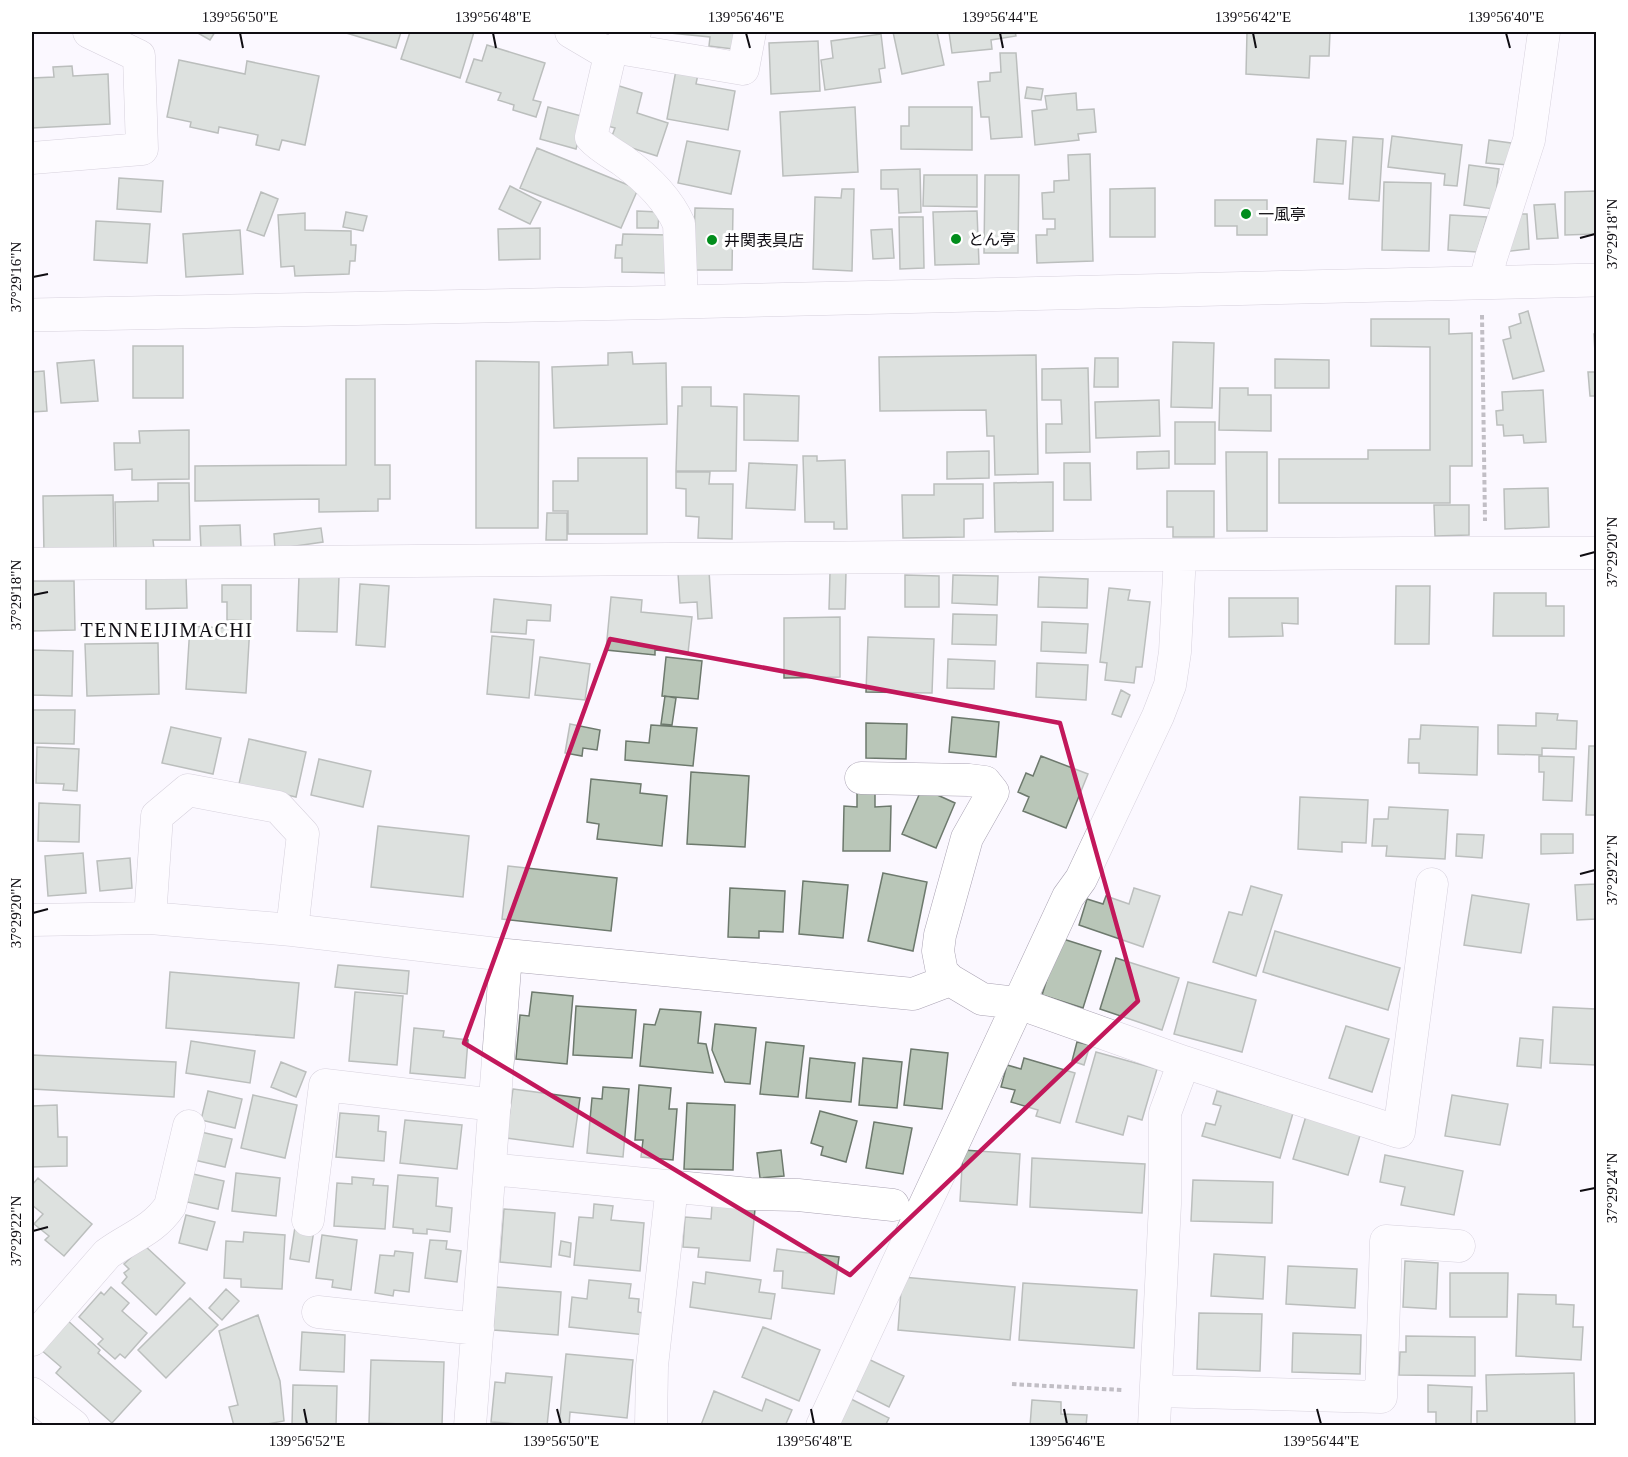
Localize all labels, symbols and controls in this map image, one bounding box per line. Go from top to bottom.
text: 139°56'50"E [202,9,278,25]
text: 139°56'48"E [455,9,531,25]
text: 139°56'46"E [708,9,784,25]
text: 139°56'44"E [962,9,1038,25]
text: 139°56'42"E [1215,9,1291,25]
text: 139°56'40"E [1468,9,1544,25]
text: 37°29'18"N [1604,199,1620,269]
place label: 一風亭 [1258,206,1306,223]
marker: 一風亭 [1239,207,1253,221]
place label: とん亭 [968,231,1016,248]
place label: 井関表具店 [724,232,804,249]
marker: とん亭 [949,232,963,246]
marker: 井関表具店 [705,233,719,247]
text: 37°29'16"N [8,242,24,312]
text: 37°29'20"N [1604,517,1620,587]
text: 37°29'18"N [8,560,24,630]
district label: TENNEIJIMACHI [81,619,253,641]
text: 37°29'22"N [1604,835,1620,905]
text: 37°29'20"N [8,878,24,948]
text: 37°29'24"N [1604,1153,1620,1223]
text: 37°29'22"N [8,1196,24,1266]
text: 139°56'52"E [269,1433,345,1449]
text: 139°56'50"E [523,1433,599,1449]
text: 139°56'48"E [776,1433,852,1449]
text: 139°56'46"E [1029,1433,1105,1449]
text: 139°56'44"E [1283,1433,1359,1449]

